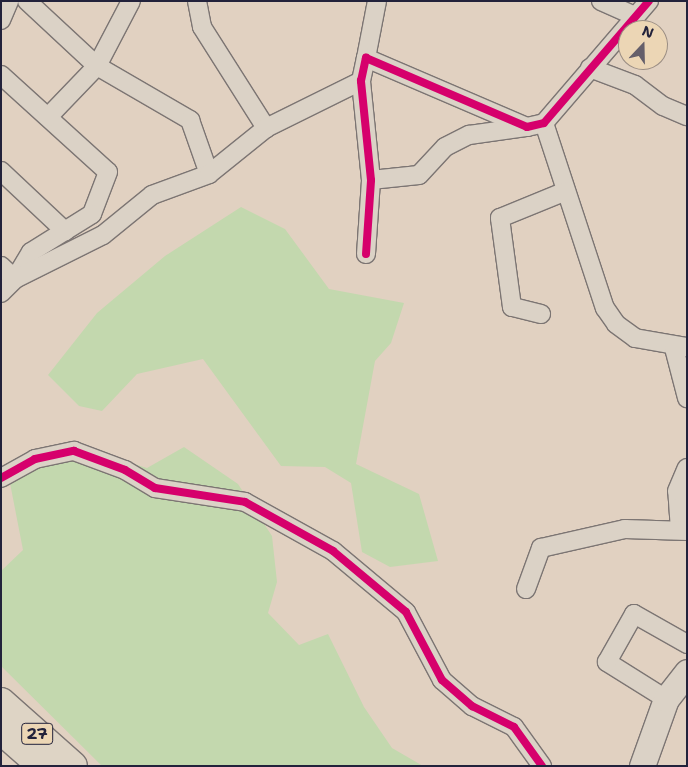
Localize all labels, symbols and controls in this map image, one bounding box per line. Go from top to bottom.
north arrow [618,20,668,70]
text: N [640,22,656,42]
road number: 27 [21,721,53,748]

